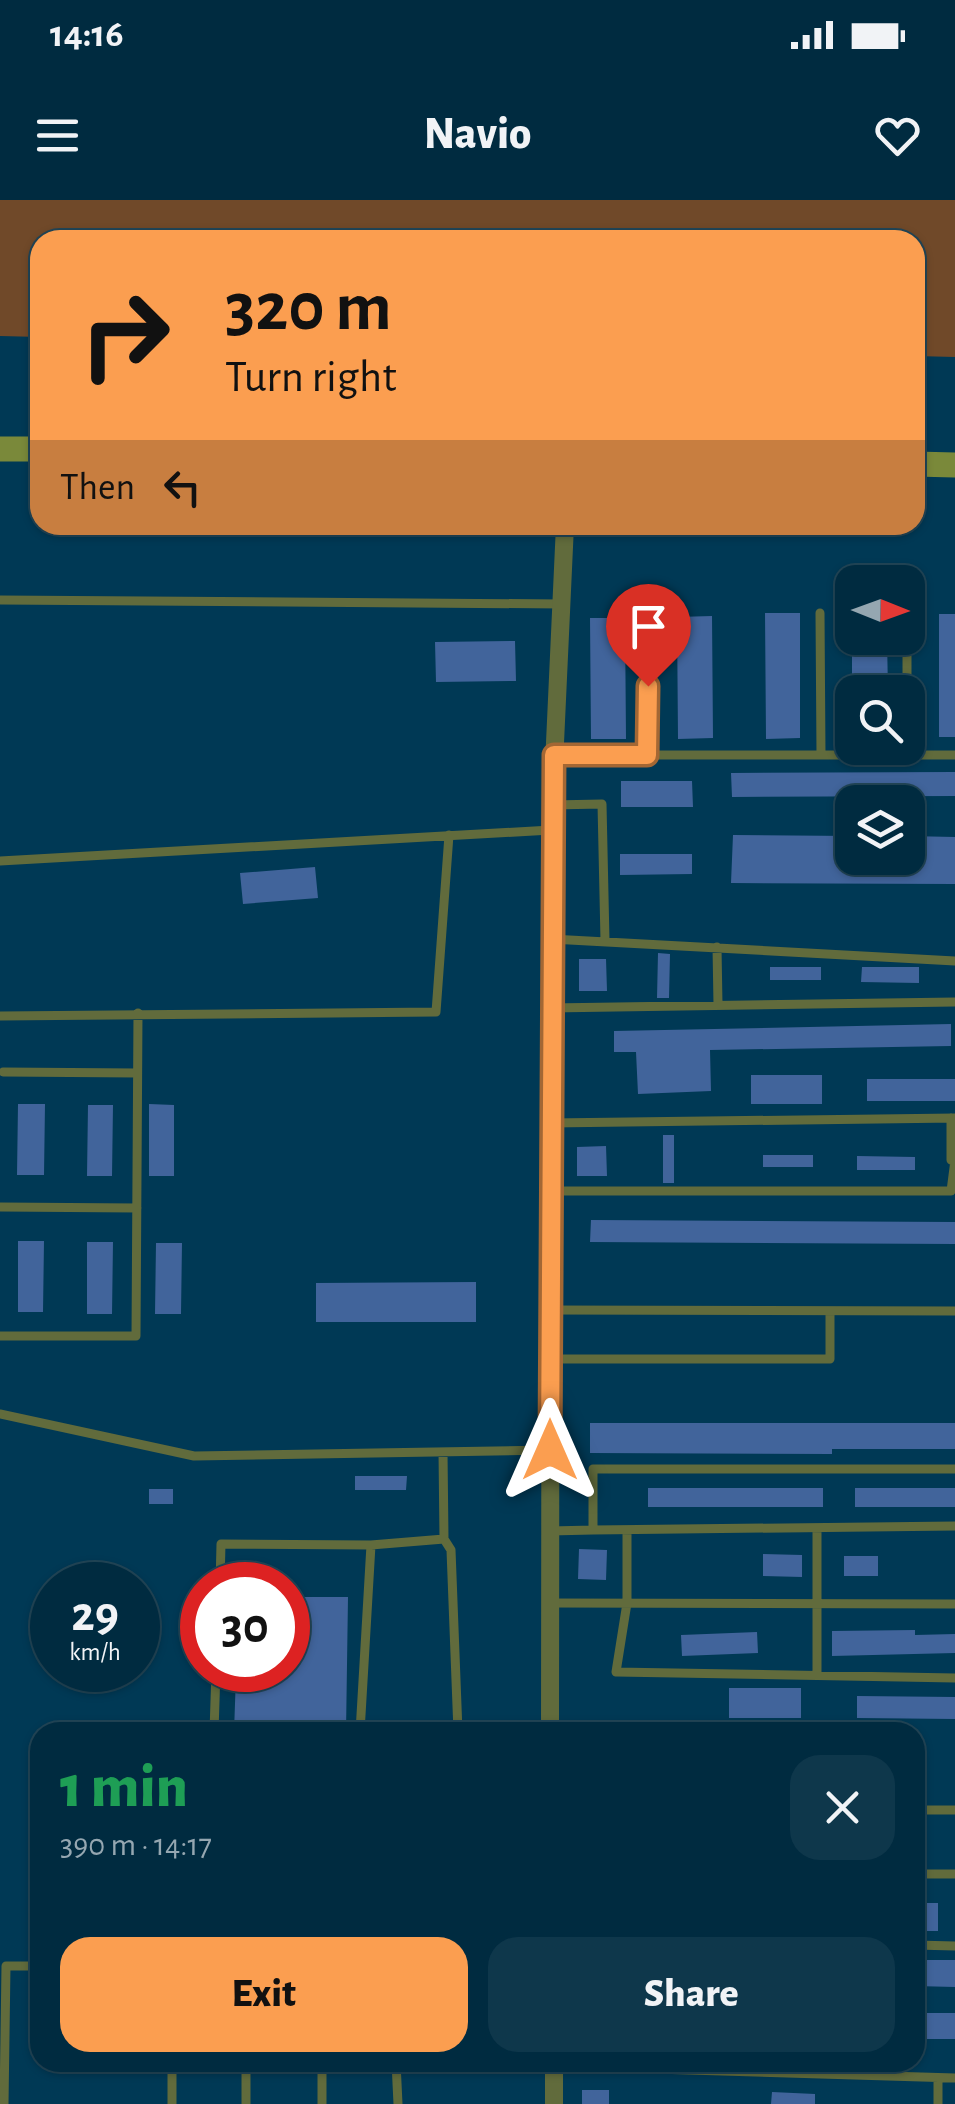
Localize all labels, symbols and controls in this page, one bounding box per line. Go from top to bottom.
text: 14:16 [50,16,124,54]
icon: menu [30,108,85,163]
icon: heart [870,108,925,163]
text: Navio [424,112,531,157]
icon: right [60,270,190,400]
text: 320 m [225,273,392,343]
text: Turn right [225,355,397,400]
icon: left [155,460,210,515]
text: Then [60,469,135,507]
north arrow [835,565,925,655]
map controls [835,565,925,875]
pin [606,584,691,687]
icon: arrive [621,599,676,654]
button: search [835,675,925,765]
button: layers [835,785,925,875]
position arrow [498,1398,602,1502]
speed limit sign: 30 [180,1562,310,1692]
text: 29 [71,1590,119,1640]
text: km/h [69,1640,121,1665]
button: close [790,1755,895,1860]
text: 1 min [60,1758,188,1818]
text: 390 m · 14:17 [60,1829,212,1861]
button: Exit [60,1937,468,2052]
button: Share [488,1937,895,2052]

